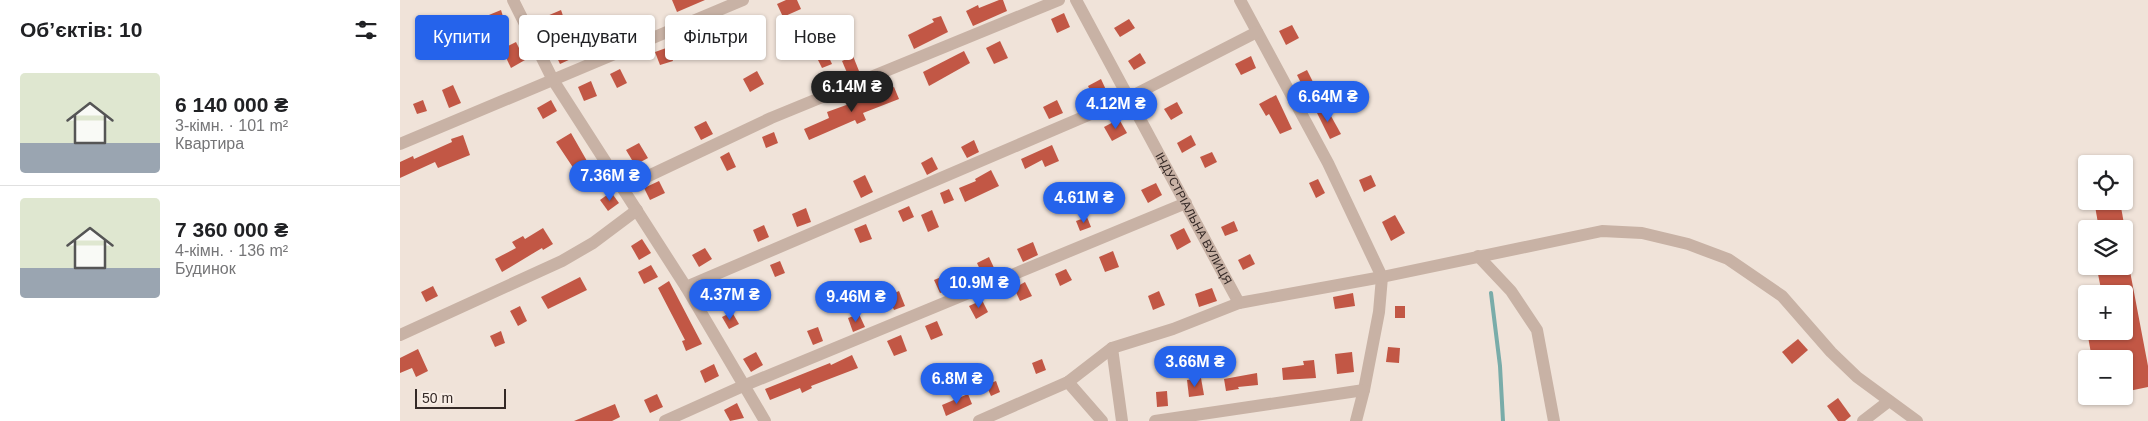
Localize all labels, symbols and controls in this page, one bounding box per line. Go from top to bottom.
chip: Купити [415,15,509,60]
chip: Орендувати [519,15,655,60]
chip: Фільтри [665,15,766,60]
chip: Нове [776,15,854,60]
icon: filters [352,16,380,44]
text: Об’єктів: 10 [20,18,142,41]
pin: 6.14M ₴ [806,70,898,113]
text: 6.14M ₴ [822,78,882,95]
pin: 6.64M ₴ [1282,80,1374,123]
pin: 4.12M ₴ [1070,88,1162,130]
text: 6.64M ₴ [1298,88,1358,105]
icon: home [60,93,120,153]
text: 6 140 000 ₴ [175,93,288,116]
text: 4.12M ₴ [1086,95,1146,112]
text: 3-кімн. · 101 m² [175,117,288,134]
text: Квартира [175,135,244,152]
street label: ІНДУСТРІАЛЬНА ВУЛИЦЯ [1152,150,1235,287]
map controls [2078,155,2133,405]
button: locate [2078,155,2133,210]
pin: 7.36M ₴ [564,160,656,202]
text: 7.36M ₴ [580,167,640,184]
pin: 4.61M ₴ [1038,182,1130,224]
text: 4.61M ₴ [1054,189,1114,206]
icon: home [60,218,120,278]
text: 7 360 000 ₴ [175,218,288,241]
button: layers [2078,220,2133,275]
text: 4-кімн. · 136 m² [175,242,288,259]
text: Будинок [175,260,236,277]
pin: 10.9M ₴ [933,266,1025,309]
text: 10.9M ₴ [949,274,1009,291]
pin: 4.37M ₴ [684,278,776,321]
pin: 9.46M ₴ [810,280,902,323]
button: + [2078,285,2133,340]
text: 4.37M ₴ [700,286,760,303]
text: 9.46M ₴ [826,288,886,305]
pin: 3.66M ₴ [1149,346,1241,388]
button: − [2078,350,2133,405]
text: 3.66M ₴ [1165,353,1225,370]
pin: 6.8M ₴ [916,362,998,405]
text: 6.8M ₴ [932,370,982,387]
scale bar [415,386,506,409]
text: 50 m [422,390,453,406]

